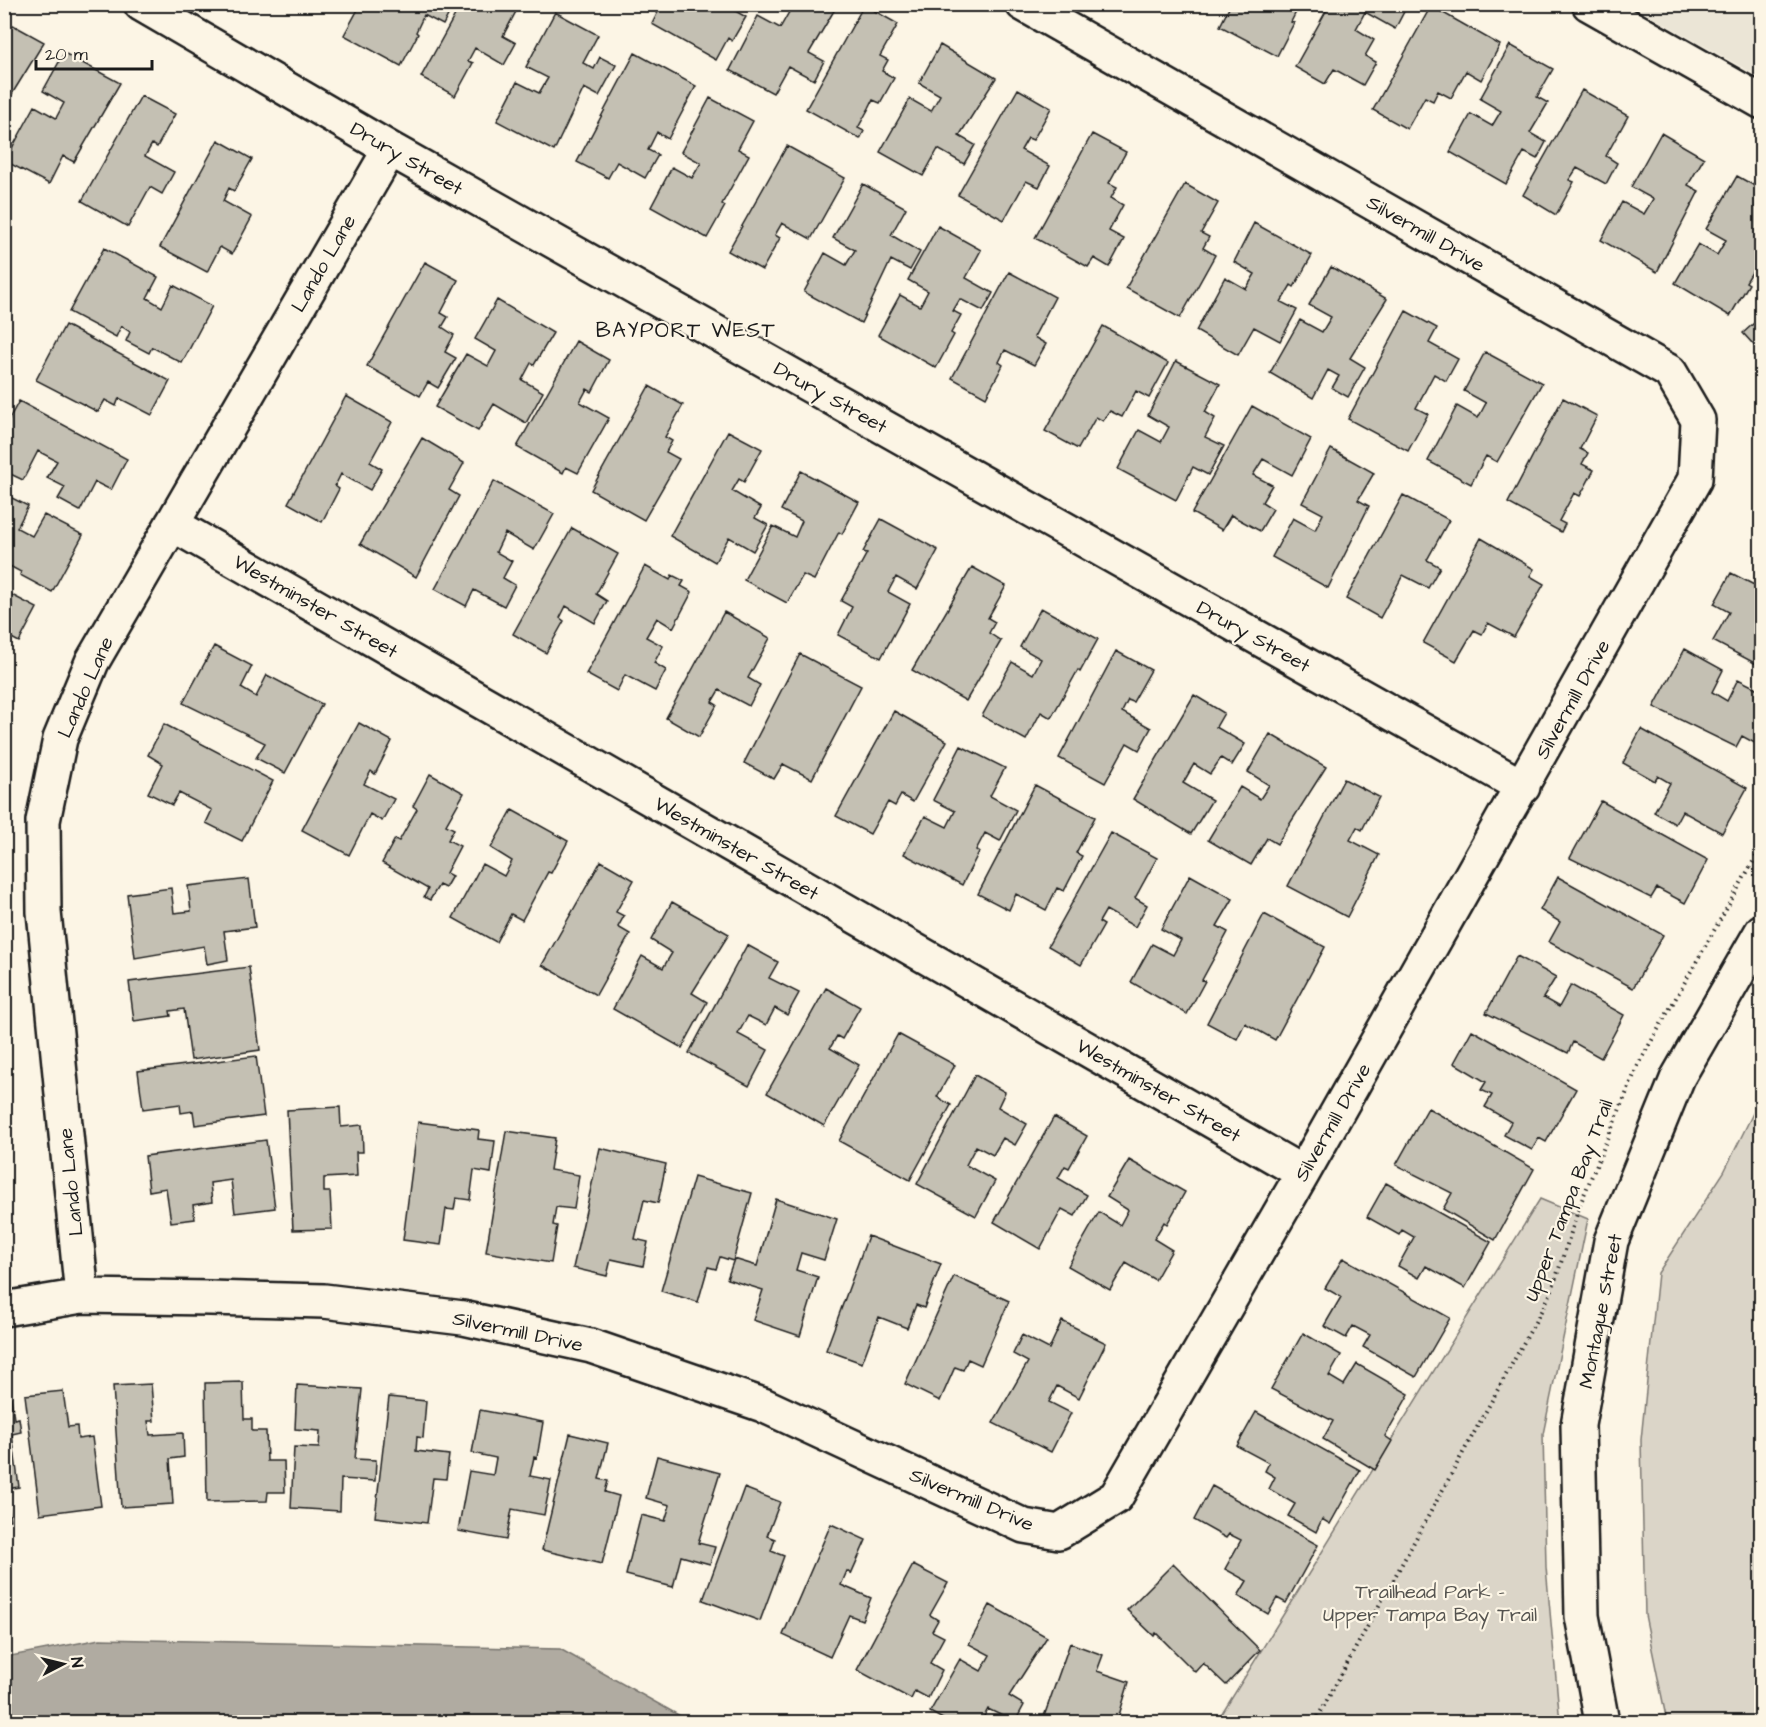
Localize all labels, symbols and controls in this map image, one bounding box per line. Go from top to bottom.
scale bar [36,33,152,71]
text: 20 m [45,42,88,67]
street label: Drury Street [344,115,468,203]
street label: Silvermill Drive [1361,189,1490,279]
street label: Lando Lane [285,209,363,317]
district label: BAYPORT WEST [596,316,776,345]
street label: Drury Street [768,355,892,442]
street label: Westminster Street [228,548,403,666]
street label: Drury Street [1191,594,1315,681]
street label: Lando Lane [51,632,121,743]
street label: Silvermill Drive [1529,635,1617,764]
street label: Westminster Street [649,790,824,908]
street label: Westminster Street [1071,1032,1246,1150]
street label: Silvermill Drive [1288,1058,1378,1187]
street label: Upper Tampa Bay Trail [1517,1095,1621,1306]
street label: Lando Lane [51,1126,91,1237]
street label: Montague Street [1572,1231,1631,1391]
street label: Silvermill Drive [450,1305,586,1359]
street label: Silvermill Drive [905,1461,1038,1539]
park label: Trailhead Park - Upper Tampa Bay Trail [1323,1578,1537,1630]
north arrow [33,1634,93,1694]
text: N [65,1656,88,1669]

